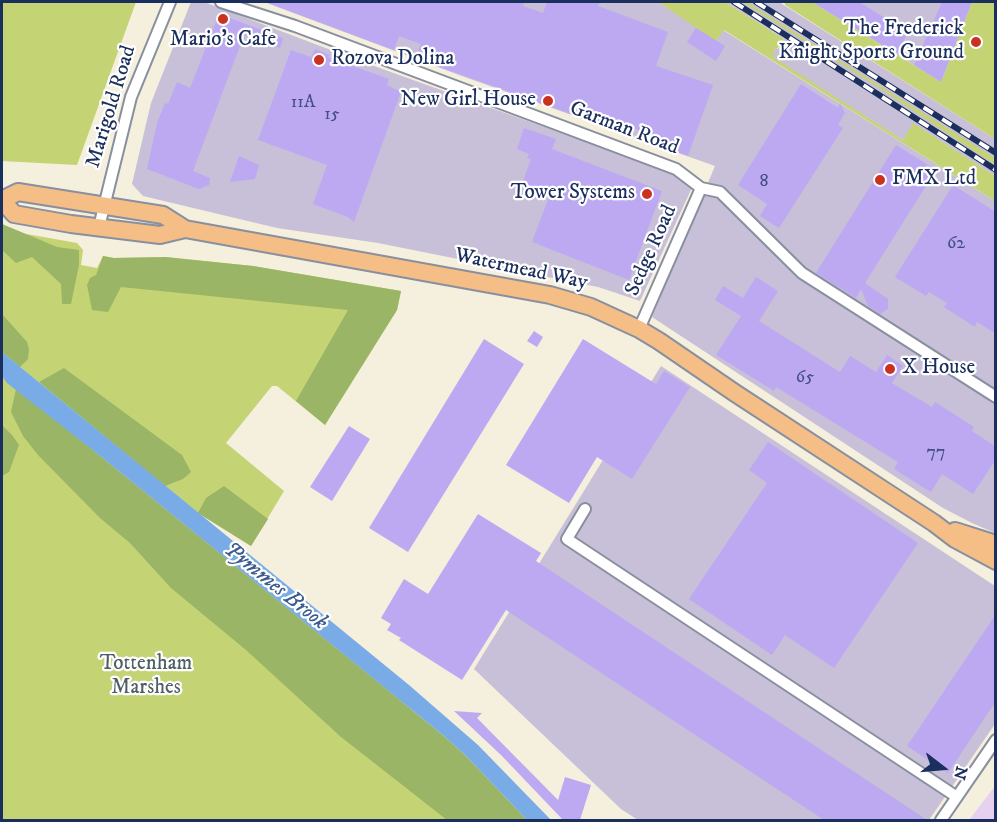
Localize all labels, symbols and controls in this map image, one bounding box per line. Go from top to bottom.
marker: Mario's Cafe [216,12,230,26]
place label: The Frederick Knight Sports Ground [779,17,964,67]
place label: Mario's Cafe [170,28,276,54]
marker: The Frederick Knight Sports Ground [969,35,983,49]
street label: Marigold Road [81,43,143,171]
place label: Rozova Dolina [331,47,454,73]
marker: Rozova Dolina [312,53,326,67]
place label: New Girl House [401,88,536,114]
house number: 11A [291,92,315,114]
marker: New Girl House [541,94,555,108]
street label: Garman Road [566,97,682,161]
house number: 15 [324,104,340,126]
place label: FMX Ltd [892,167,976,193]
house number: 8 [759,171,769,193]
marker: FMX Ltd [873,173,887,187]
place label: Tower Systems [511,181,635,207]
marker: Tower Systems [640,187,654,201]
street label: Sedge Road [621,202,683,300]
house number: 62 [947,233,965,255]
street label: Watermead Way [452,244,590,296]
place label: X House [902,356,975,382]
marker: X House [883,362,897,376]
house number: 65 [796,367,814,389]
house number: 77 [927,442,945,464]
water label: Pymmes Brook [218,537,332,637]
park label: Tottenham Marshes [100,652,192,702]
north arrow [913,738,973,798]
text: N [949,764,972,782]

